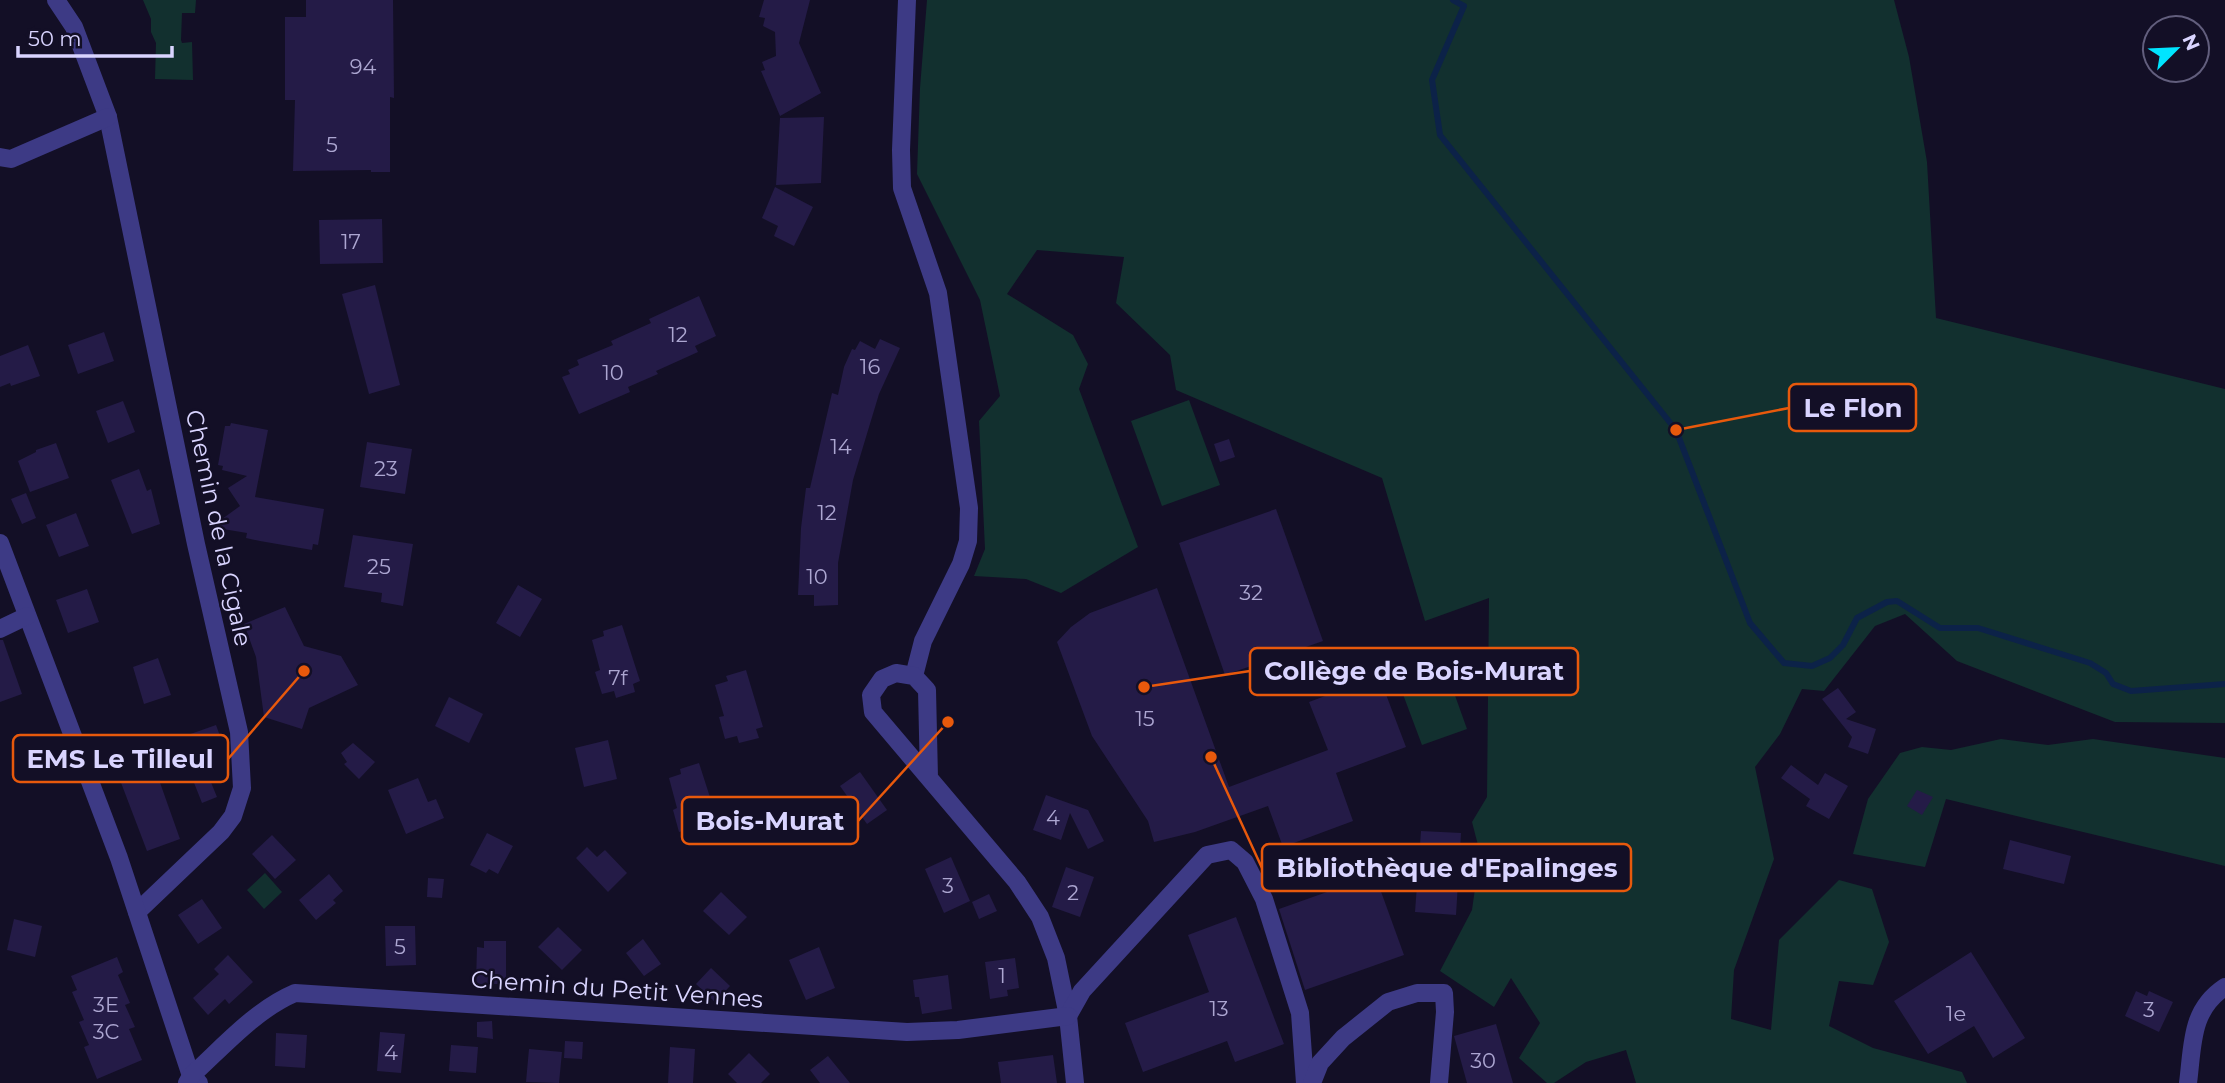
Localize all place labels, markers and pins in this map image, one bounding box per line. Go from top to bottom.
callout: Le Flon [1789,384,1916,431]
callout: Collège de Bois-Murat [1250,648,1578,695]
callout: EMS Le Tilleul [13,735,228,782]
callout: Bois-Murat [682,797,858,844]
callout: Bibliothèque d'Epalinges [1262,844,1631,891]

